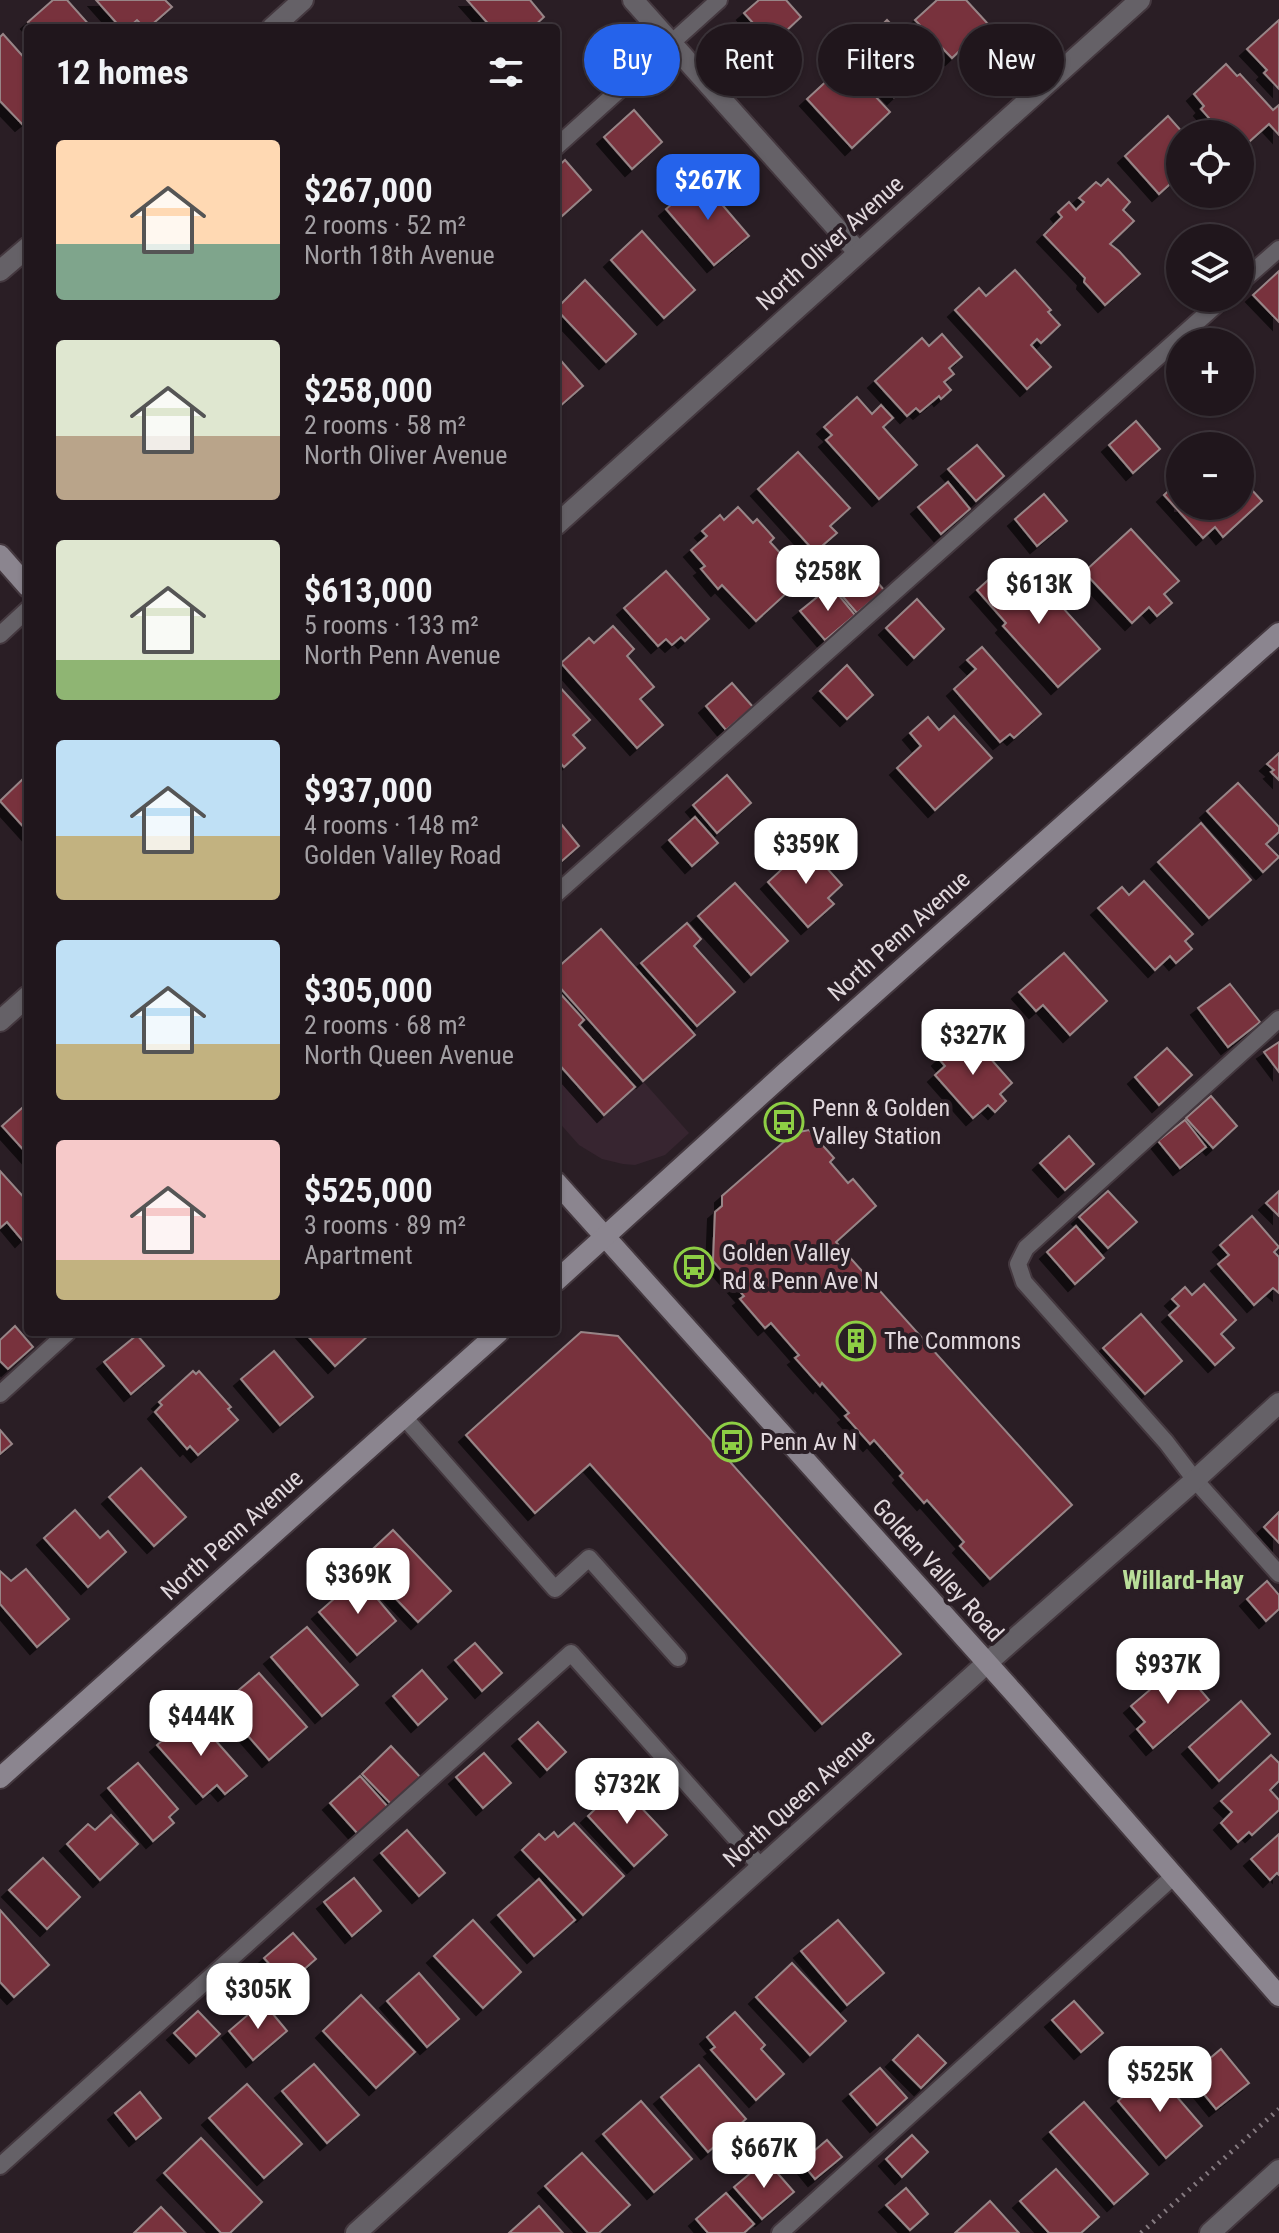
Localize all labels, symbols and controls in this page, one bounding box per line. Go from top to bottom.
chip: Buy [584,24,680,96]
chip: Rent [696,24,802,96]
chip: Filters [818,24,943,96]
chip: New [959,24,1064,96]
icon: filters [484,50,528,94]
text: 12 homes [56,52,189,92]
map controls [1166,120,1254,520]
button: locate [1166,120,1254,208]
pin: $267K [652,154,764,222]
text: $267K [675,165,741,195]
text: $267,000 [304,170,433,210]
street label: North Oliver Avenue [751,170,909,316]
icon: home [120,172,216,268]
text: 2 rooms · 52 m² [304,210,466,240]
button: layers [1166,224,1254,312]
text: North 18th Avenue [304,240,495,270]
button: + [1166,328,1254,416]
text: $258,000 [304,370,433,410]
icon: home [120,372,216,468]
text: 2 rooms · 58 m² [304,410,466,440]
button: − [1166,432,1254,520]
text: North Oliver Avenue [304,440,507,470]
pin: $258K [772,545,884,613]
text: $258K [795,556,861,586]
pin: $613K [983,558,1095,626]
text: $613K [1006,569,1072,599]
text: $613,000 [304,570,433,610]
icon: home [120,572,216,668]
text: 5 rooms · 133 m² [304,610,479,640]
text: North Penn Avenue [304,640,500,670]
text: $937,000 [304,770,433,810]
icon: home [120,772,216,868]
text: 4 rooms · 148 m² [304,810,479,840]
pin: $359K [750,818,862,886]
text: $359K [773,829,839,859]
text: Golden Valley Road [304,840,501,870]
street label: North Penn Avenue [822,865,976,1007]
text: $305,000 [304,970,433,1010]
icon: home [120,972,216,1068]
pin: $327K [917,1009,1029,1077]
text: 2 rooms · 68 m² [304,1010,466,1040]
text: $327K [940,1020,1006,1050]
text: North Queen Avenue [304,1040,514,1070]
place label: Penn & Golden Valley Station [812,1094,950,1150]
bus stop icon: Penn & Golden Valley Station [763,1101,805,1143]
text: $525,000 [304,1170,433,1210]
icon: home [120,1172,216,1268]
text: 3 rooms · 89 m² [304,1210,466,1240]
place label: Golden Valley Rd & Penn Ave N [722,1239,879,1295]
text: Apartment [304,1240,413,1270]
bus stop icon: Golden Valley Rd & Penn Ave N [673,1246,715,1288]
building icon: The Commons [835,1320,877,1362]
place label: The Commons [884,1327,1021,1355]
bus stop icon: Penn Av N [711,1421,753,1463]
place label: Penn Av N [760,1428,857,1456]
street label: North Penn Avenue [155,1464,309,1606]
street label: Golden Valley Road [867,1493,1009,1647]
pin: $369K [302,1548,414,1616]
text: $369K [325,1559,391,1589]
district label: Willard-Hay [1122,1565,1244,1595]
pin: $937K [1112,1638,1224,1706]
text: $937K [1135,1649,1201,1679]
pin: $444K [145,1690,257,1758]
text: $444K [168,1701,234,1731]
street label: North Queen Avenue [718,1723,880,1873]
pin: $732K [571,1758,683,1826]
text: $732K [594,1769,660,1799]
pin: $305K [202,1963,314,2031]
text: $305K [225,1974,291,2004]
pin: $525K [1104,2046,1216,2114]
text: $525K [1127,2057,1193,2087]
pin: $667K [708,2122,820,2190]
text: $667K [731,2133,797,2163]

